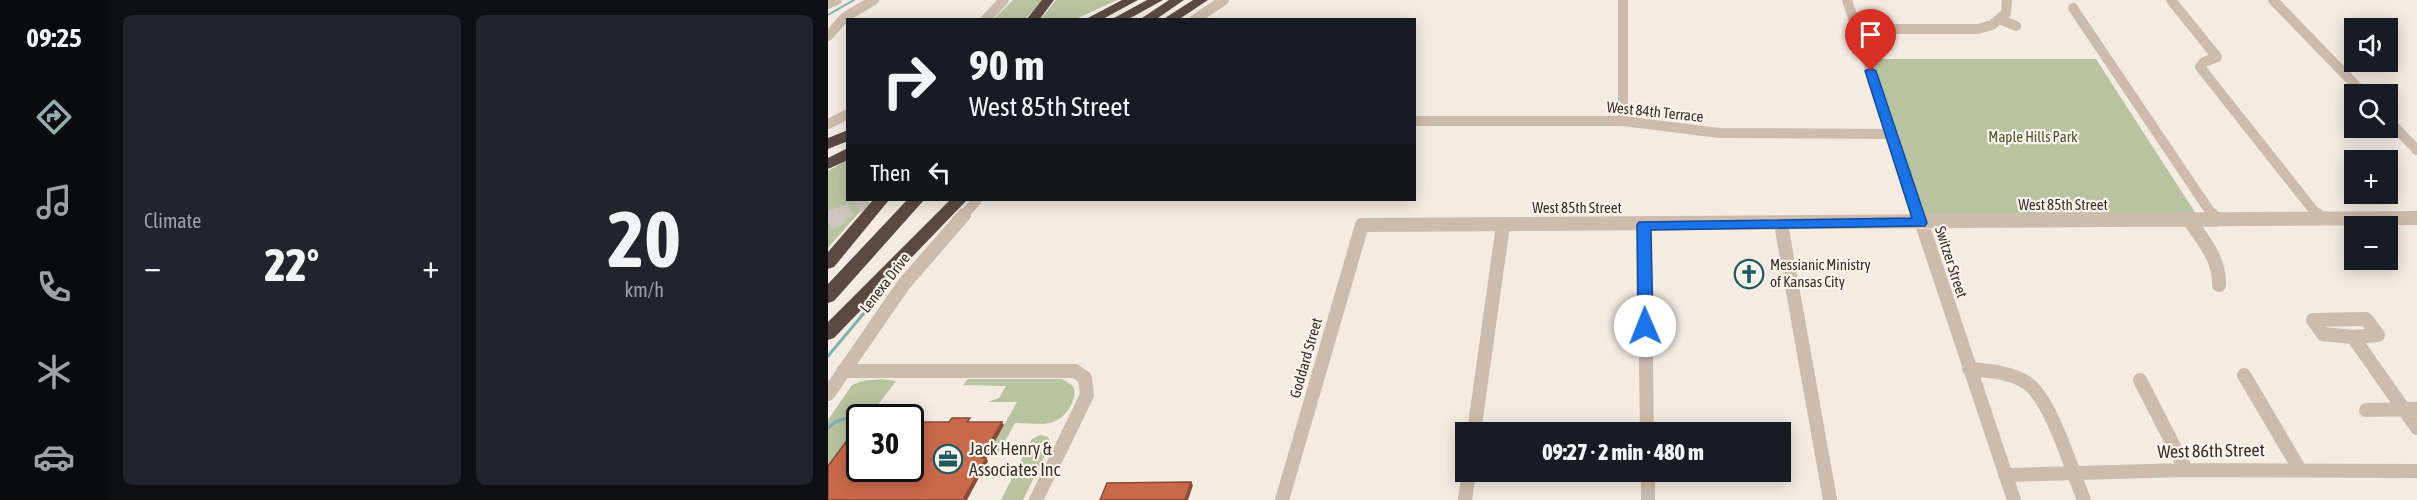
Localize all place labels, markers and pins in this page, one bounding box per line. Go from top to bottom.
pin [1845,9,1896,71]
place label: Messianic Ministry of Kansas City [1770,256,1871,290]
church icon: Messianic Ministry of Kansas City [1733,258,1765,290]
place label: Jack Henry & Associates Inc [969,438,1060,480]
office icon: Jack Henry & Associates Inc [932,443,964,475]

